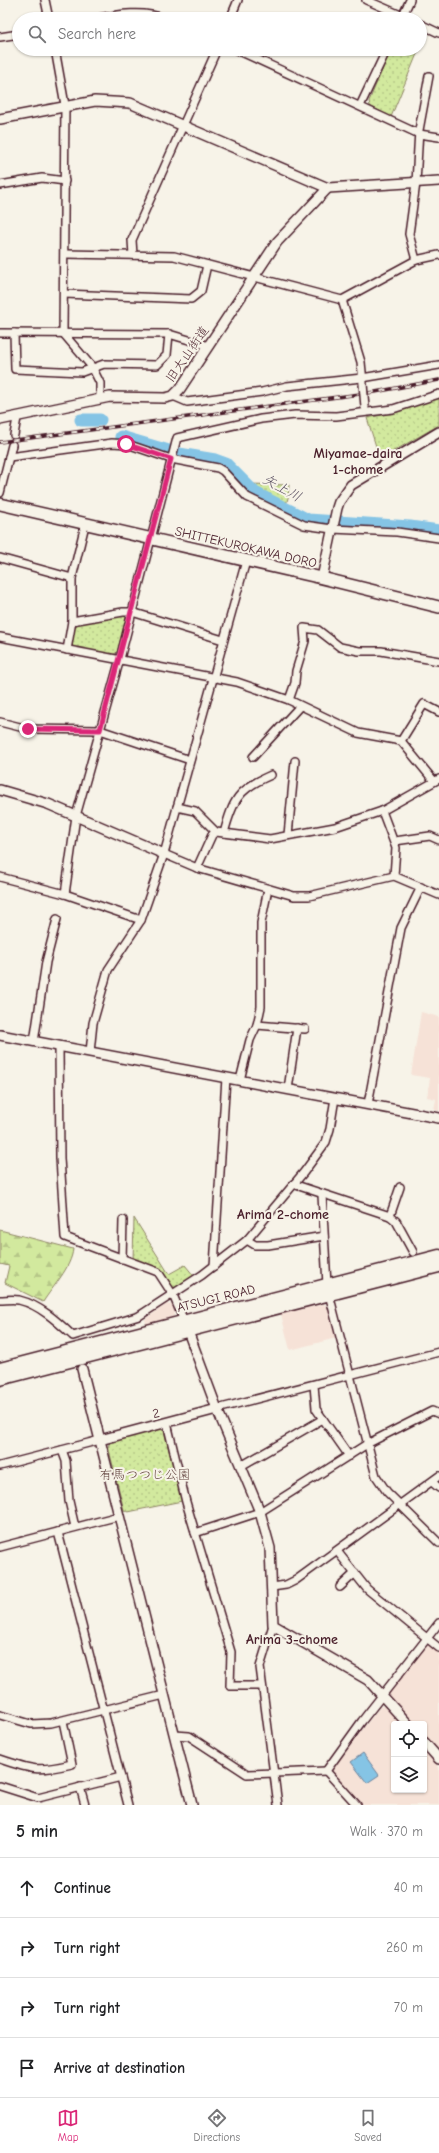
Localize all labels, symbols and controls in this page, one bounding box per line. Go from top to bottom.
search box [12,12,427,56]
icon: search [26,23,48,45]
text: Search here [58,25,136,43]
street label: 旧大山街道 [162,323,212,385]
route start [117,435,135,453]
district label: Miyamae-daira 1-chome [314,445,402,478]
water label: 矢上川 [260,470,304,506]
street label: SHITTEKUROKAWA DORO [174,523,318,571]
route end [19,720,37,738]
district label: Arima 2-chome [237,1206,329,1223]
street label: ATSUGI ROAD [175,1281,257,1315]
street label: 2 [151,1405,161,1421]
park label: 有馬つつじ公園 [99,1467,191,1482]
district label: Arima 3-chome [246,1631,338,1648]
map controls [391,1721,427,1793]
button: locate [391,1721,427,1757]
button: layers [391,1757,427,1793]
text: 5 min [16,1822,58,1841]
text: Walk · 370 m [350,1824,423,1839]
icon: ahead [16,1877,38,1899]
text: Continue [54,1879,111,1897]
text: 40 m [394,1880,423,1895]
icon: right [16,1937,38,1959]
text: Turn right [54,1939,120,1957]
text: 260 m [386,1940,423,1955]
icon: right [16,1997,38,2019]
text: Turn right [54,1999,120,2017]
text: 70 m [394,2000,423,2015]
icon: arrive [16,2057,38,2079]
text: Arrive at destination [54,2059,185,2077]
tab: Map [57,2107,79,2144]
tab: Directions [193,2107,240,2144]
tab: Saved [354,2107,382,2144]

